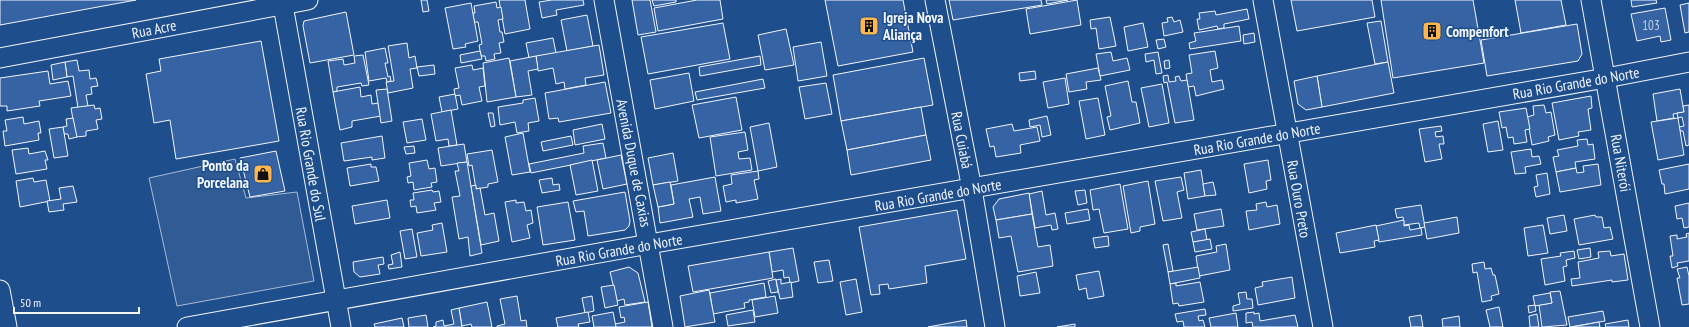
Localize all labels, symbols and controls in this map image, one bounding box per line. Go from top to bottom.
place label: Igreja Nova Aliança [882,8,943,44]
street label: Rua Acre [130,15,178,43]
building icon: Igreja Nova Aliança [858,15,880,37]
house number: 103 [1642,17,1660,34]
building icon: Compenfort [1421,20,1443,42]
place label: Compenfort [1446,22,1509,41]
street label: Rua Rio Grande do Norte [1511,63,1641,103]
street label: Avenida Duque de Caxias [612,97,656,229]
street label: Rua Rio Grande do Sul [292,105,330,223]
street label: Rua Cuiabá [947,110,977,170]
street label: Rua Rio Grande do Norte [1192,119,1322,159]
street label: Rua Niterói [1607,133,1635,193]
place label: Ponto da Porcelana [197,156,249,192]
street label: Rua Ouro Preto [1283,159,1315,239]
shop icon: Ponto da Porcelana [252,163,274,185]
street label: Rua Rio Grande do Norte [873,175,1003,215]
street label: Rua Rio Grande do Norte [554,230,684,270]
scale bar [14,289,139,315]
text: 50 m [20,295,41,310]

